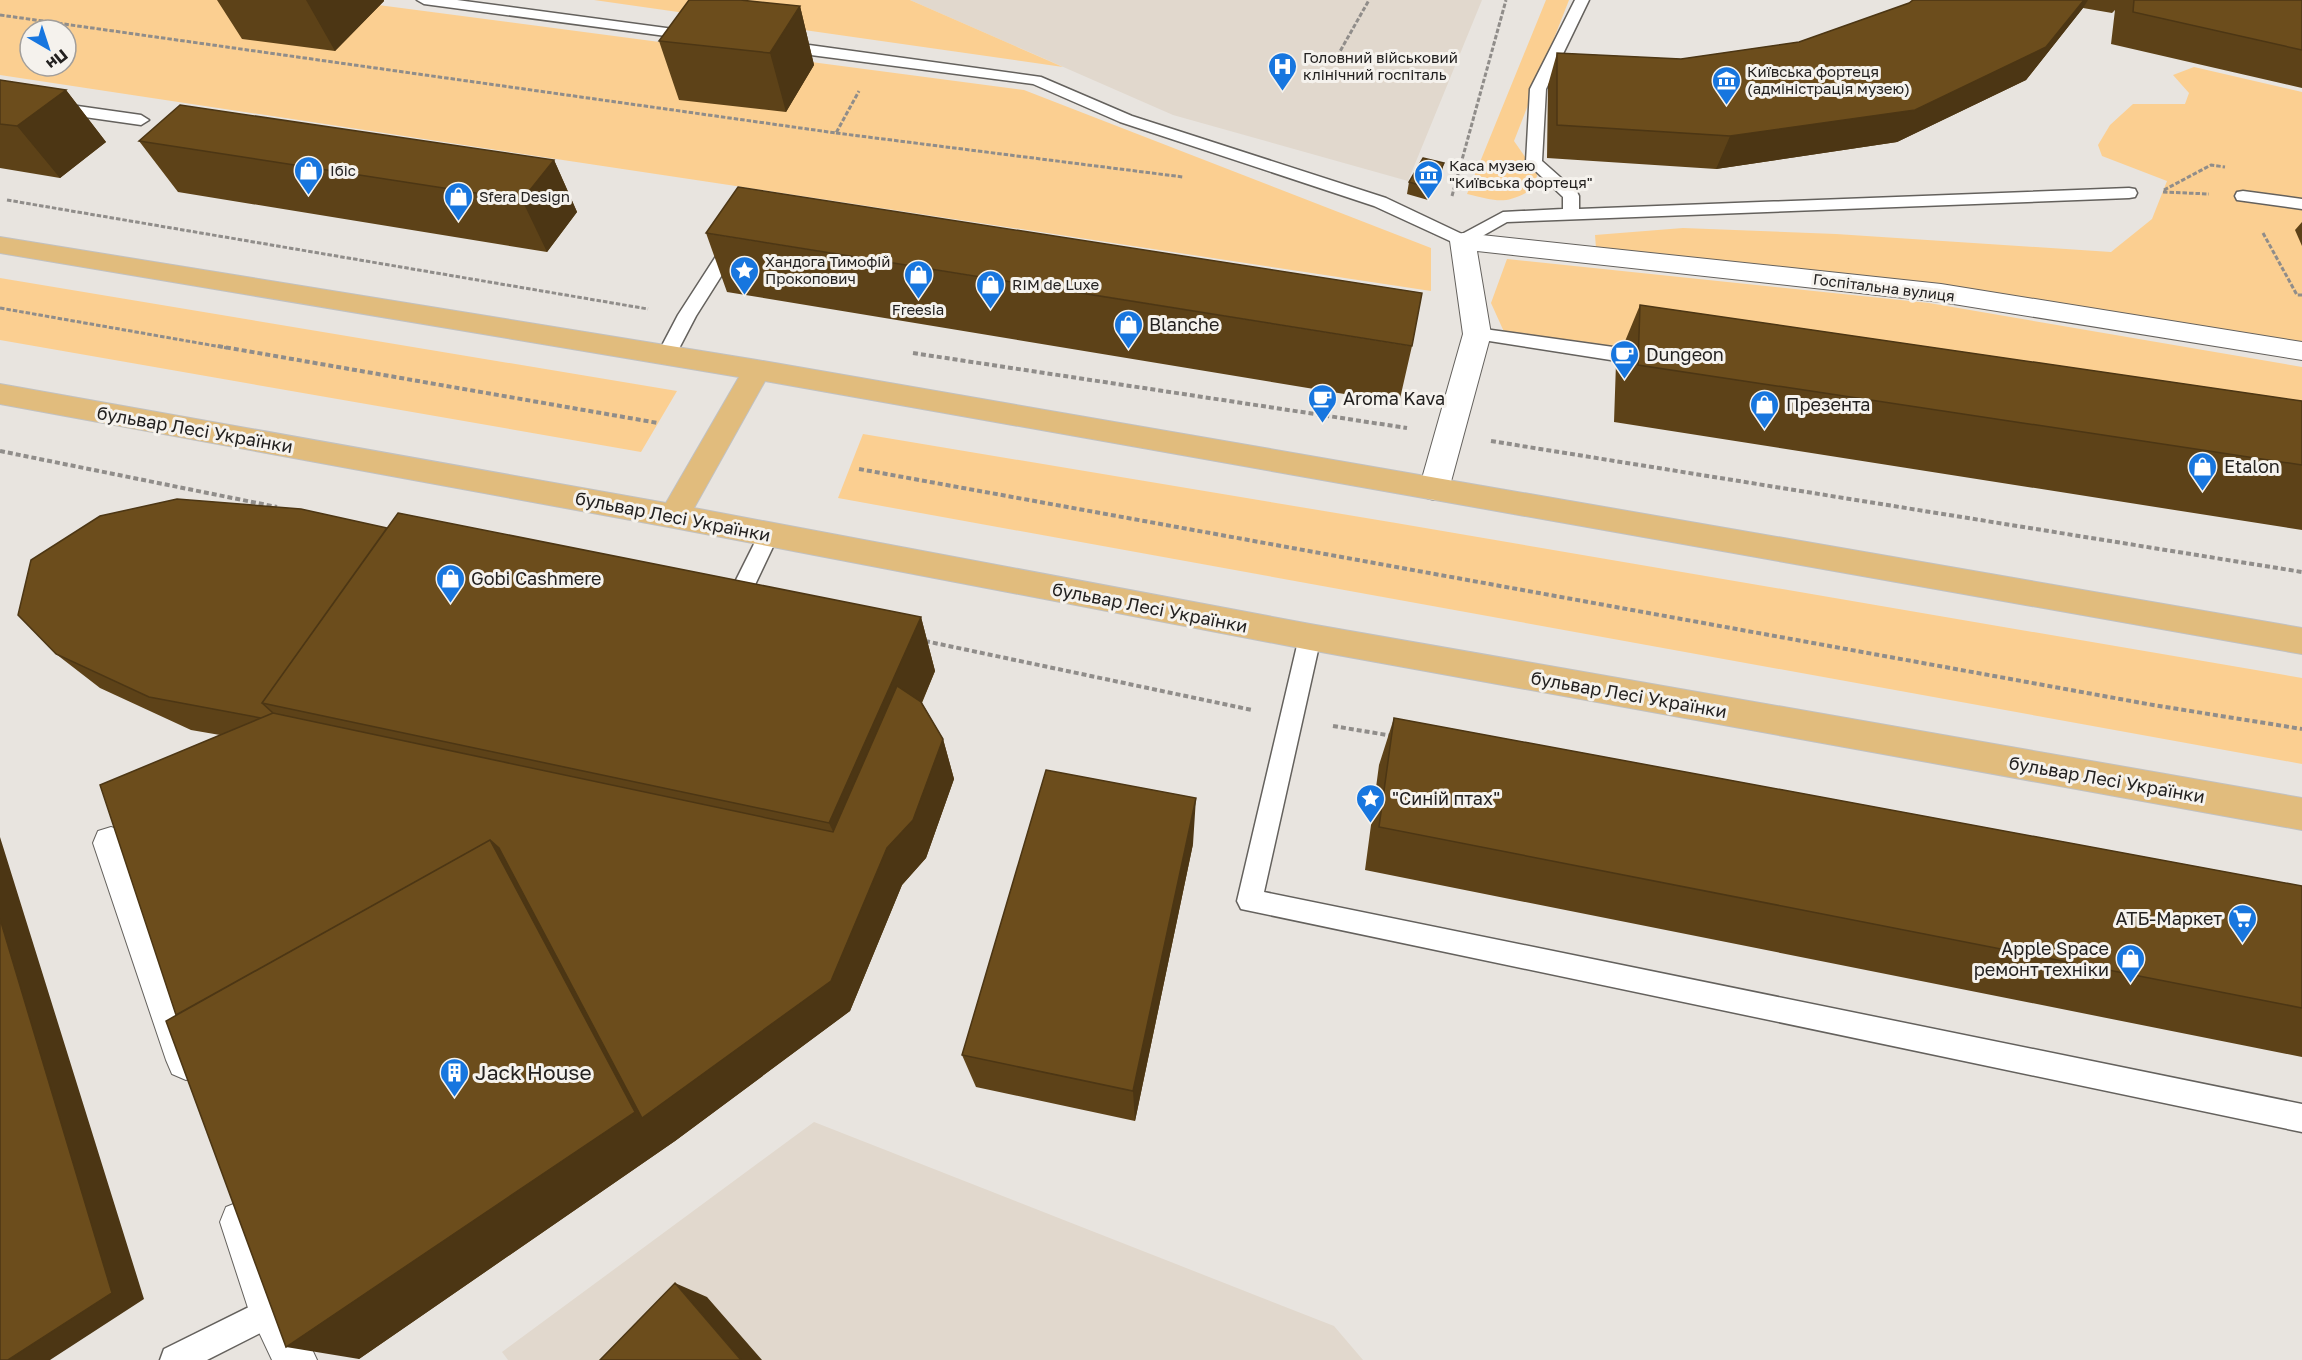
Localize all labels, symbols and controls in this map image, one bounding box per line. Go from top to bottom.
north arrow [18,18,78,78]
text: Пн [43,45,72,74]
place label: Головний військовий клінічний госпіталь [1303,48,1458,83]
hospital icon: Головний військовий клінічний госпіталь [1266,50,1298,92]
place label: Київська фортеця (адміністрація музею) [1747,62,1910,97]
museum icon: Київська фортеця (адміністрація музею) [1710,64,1742,106]
shop icon: Ібіс [293,154,325,196]
place label: Каса музею "Київська фортеця" [1449,156,1593,191]
museum icon: Каса музею "Київська фортеця" [1412,158,1444,200]
place label: Ібіс [330,161,356,179]
shop icon: Sfera Design [442,180,474,222]
place label: Sfera Design [479,187,570,205]
place label: Хандога Тимофій Прокопович [765,252,890,287]
place icon: Хандога Тимофій Прокопович [728,254,760,296]
shop icon: Freesia [902,258,934,300]
shop icon: RIM de Luxe [975,268,1007,310]
street label: Госпітальна вулиця [1812,269,1956,305]
place label: RIM de Luxe [1012,275,1100,293]
place label: Freesia [892,300,944,318]
shop icon: Blanche [1112,308,1144,350]
place label: Blanche [1149,313,1219,335]
cafe icon: Dungeon [1609,338,1641,380]
place label: Dungeon [1646,343,1724,365]
cafe icon: Aroma Kava [1306,382,1338,424]
place label: Aroma Kava [1343,387,1445,409]
shop icon: Презента [1749,388,1781,430]
place label: Презента [1786,393,1871,415]
street label: бульвар Лесі Українки [95,401,295,457]
shop icon: Etalon [2187,450,2219,492]
place label: Etalon [2224,455,2280,477]
street label: бульвар Лесі Українки [573,486,773,546]
shop icon: Gobi Cashmere [434,562,466,604]
place label: Gobi Cashmere [471,567,602,589]
street label: бульвар Лесі Українки [1050,577,1250,637]
street label: бульвар Лесі Українки [1529,666,1729,722]
street label: бульвар Лесі Українки [2007,751,2207,807]
place icon: "Синій птах" [1355,782,1387,824]
place label: "Синій птах" [1392,787,1500,809]
supermarket icon: АТБ-Маркет [2227,902,2259,944]
place label: АТБ-Маркет [2116,907,2222,929]
place label: Apple Space ремонт техніки [1974,937,2109,980]
shop icon: Apple Space ремонт техніки [2114,942,2146,984]
building icon: Jack House [438,1056,470,1098]
place label: Jack House [475,1059,592,1085]

